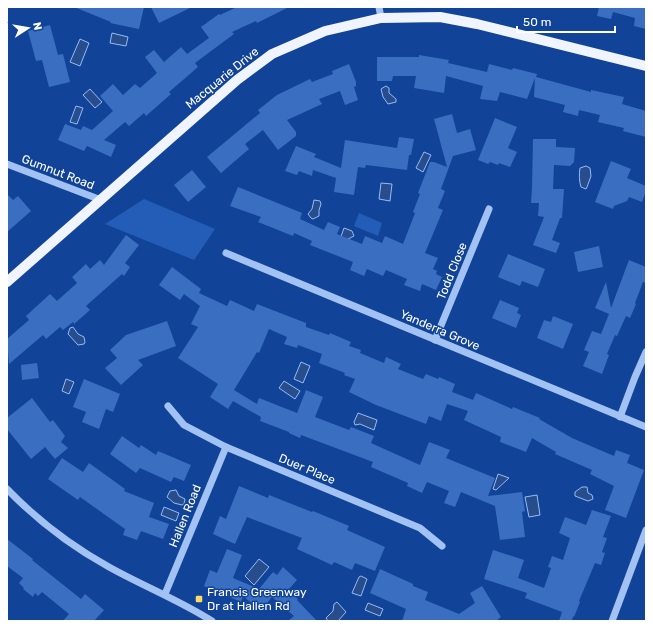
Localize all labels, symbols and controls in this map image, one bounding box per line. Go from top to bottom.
north arrow [8,8,48,48]
scale bar [517,8,615,34]
text: 50 m [523,15,551,29]
text: N [30,21,44,31]
street label: Macquarie Drive [183,44,262,112]
street label: Gumnut Road [20,152,96,192]
street label: Todd Close [434,240,470,302]
street label: Yanderra Grove [398,307,482,353]
street label: Duer Place [277,451,338,487]
street label: Hallen Road [166,483,204,549]
place label: Francis Greenway Dr at Hallen Rd [207,585,307,613]
marker: Francis Greenway Dr at Hallen Rd [194,594,204,604]

